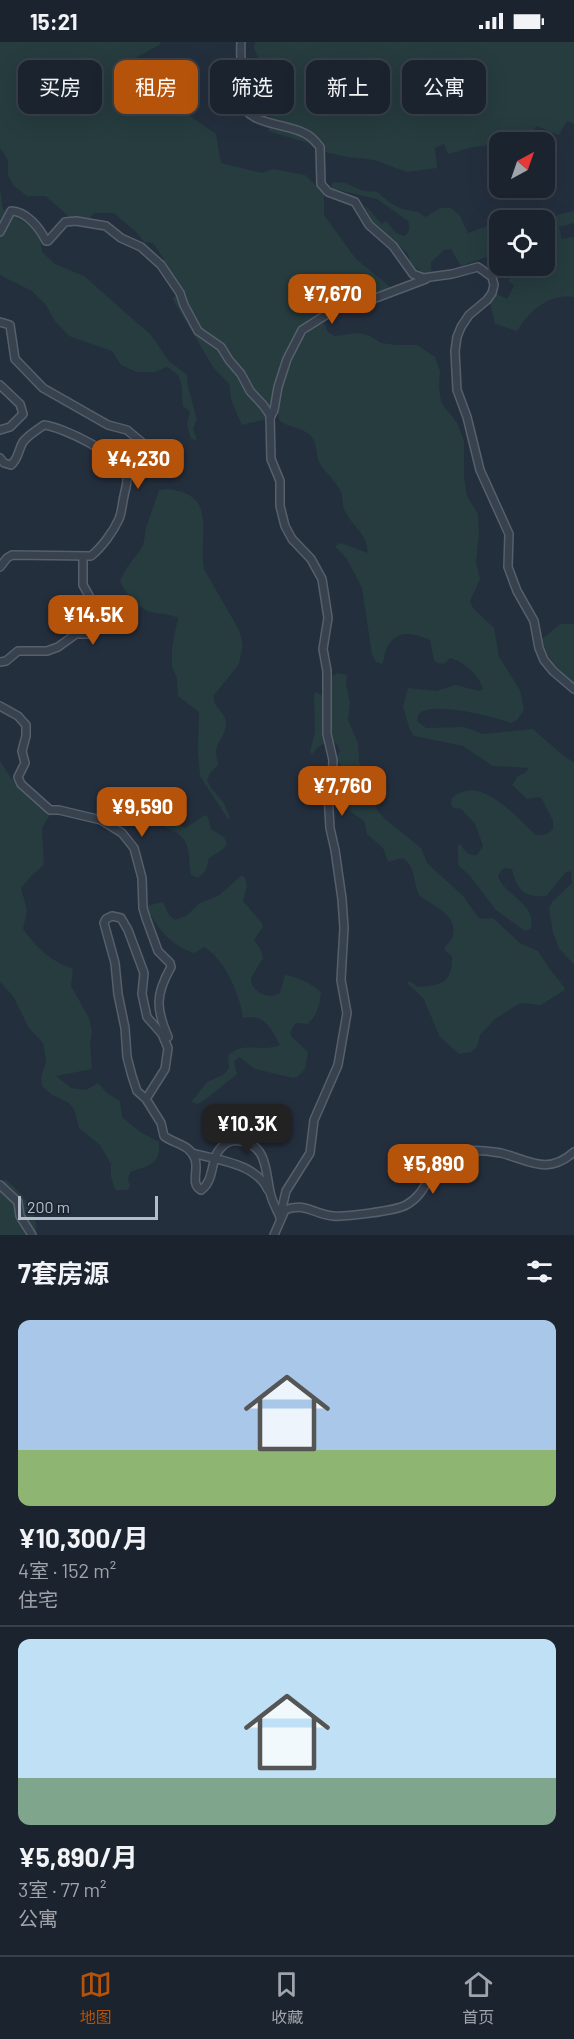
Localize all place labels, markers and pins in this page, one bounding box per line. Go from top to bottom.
pin: ¥7,670 [283,274,381,325]
pin: ¥4,230 [89,439,187,490]
pin: ¥14.5K [44,595,142,646]
pin: ¥7,760 [293,766,391,817]
pin: ¥9,590 [93,787,191,838]
pin: ¥10.3K [198,1104,296,1155]
pin: ¥5,890 [384,1144,482,1195]

